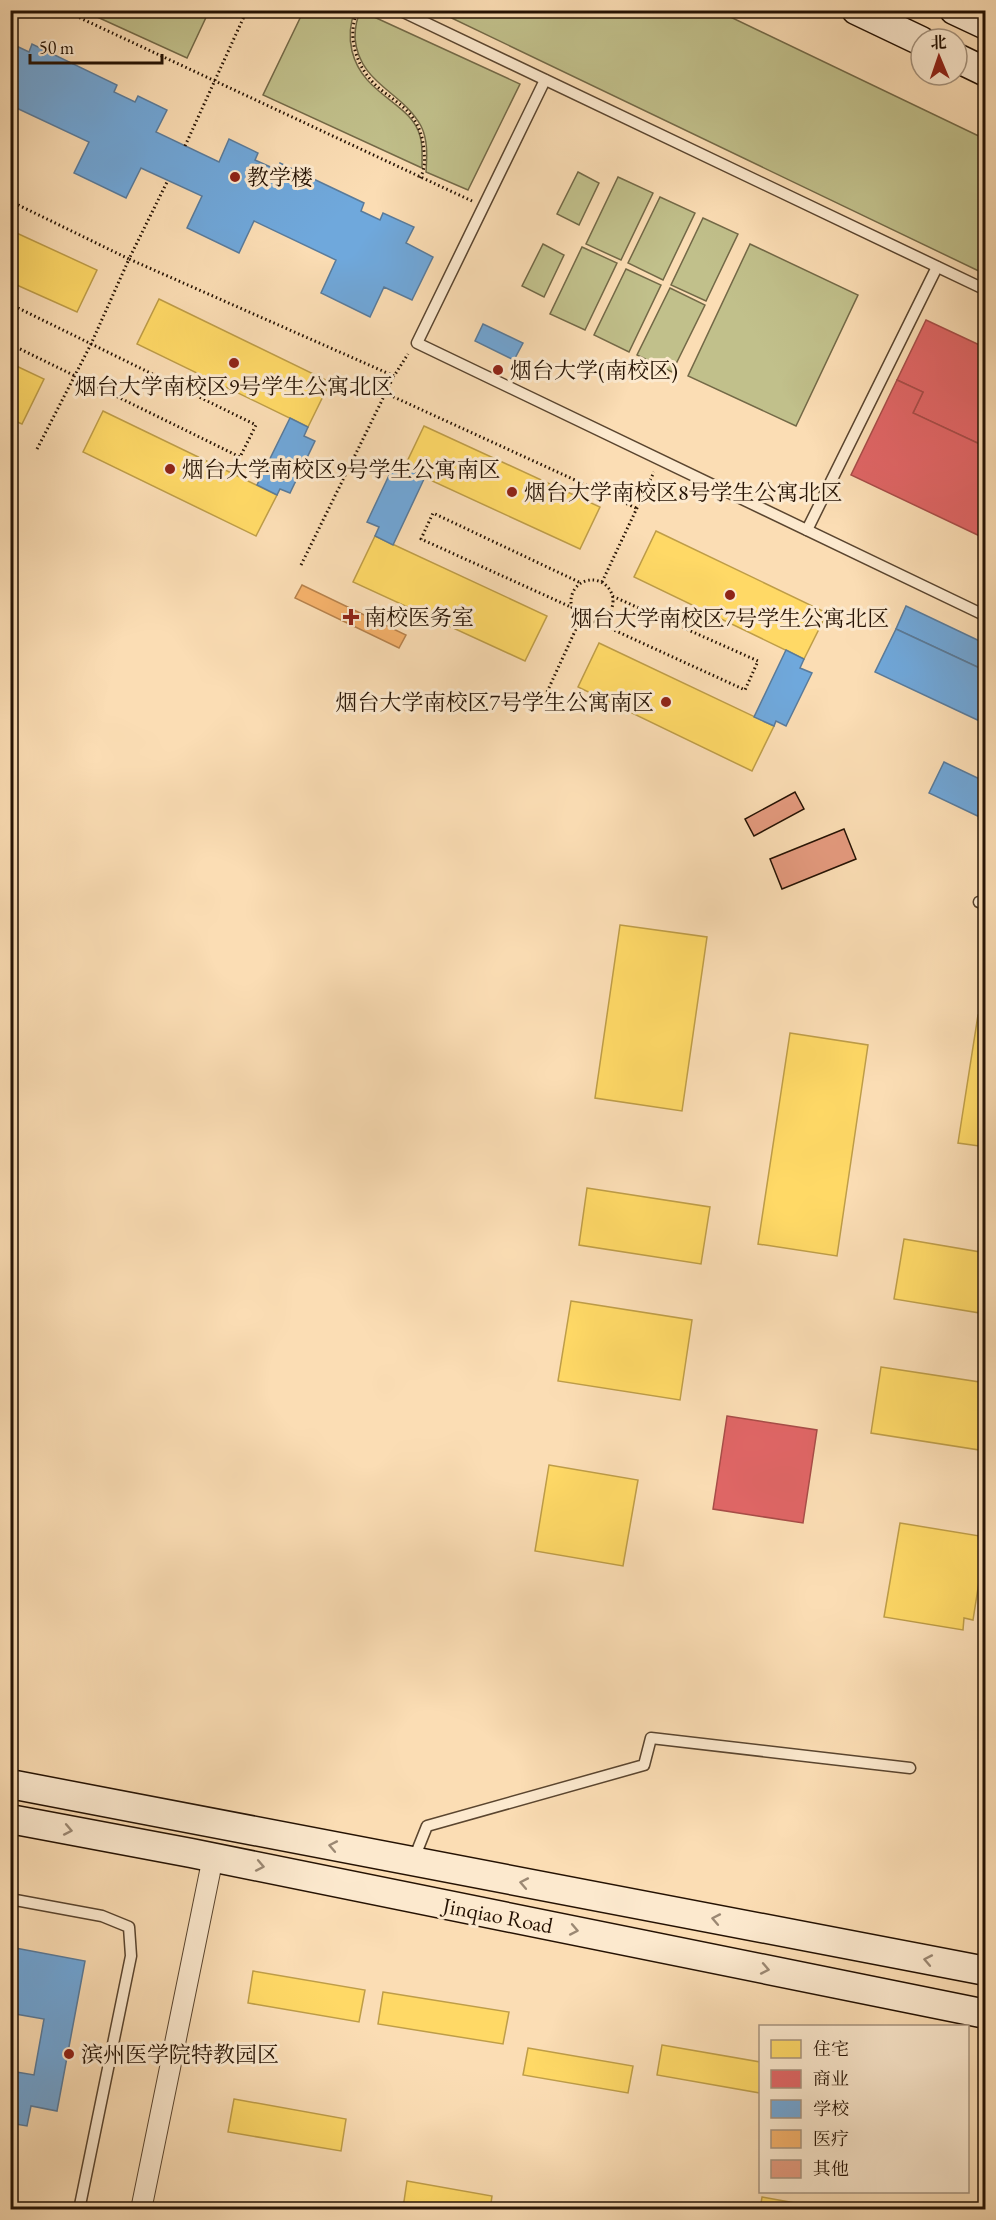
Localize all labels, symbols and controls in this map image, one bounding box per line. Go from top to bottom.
scale bar [30,27,162,65]
north arrow [909,27,969,87]
text: 北 [930,32,947,53]
text: 50 m [39,36,74,59]
place label: 教学楼 [247,163,313,192]
marker: 教学楼 [228,170,242,184]
marker: 烟台大学南校区9号学生公寓北区 [227,356,241,370]
place label: 烟台大学(南校区) [510,356,678,385]
marker: 烟台大学(南校区) [491,363,505,377]
place label: 烟台大学南校区9号学生公寓北区 [75,372,393,401]
place label: 烟台大学南校区9号学生公寓南区 [182,455,501,484]
marker: 烟台大学南校区9号学生公寓南区 [163,462,177,476]
place label: 烟台大学南校区8号学生公寓北区 [524,478,843,507]
marker: 烟台大学南校区8号学生公寓北区 [505,485,519,499]
marker: 烟台大学南校区7号学生公寓北区 [723,588,737,602]
place label: 南校医务室 [364,603,474,632]
place label: 烟台大学南校区7号学生公寓北区 [571,604,889,633]
marker: 南校医务室 [342,608,360,626]
place label: 烟台大学南校区7号学生公寓南区 [335,688,654,717]
marker: 烟台大学南校区7号学生公寓南区 [659,695,673,709]
one-way arrow [63,1823,73,1836]
one-way arrow [328,1840,338,1853]
one-way arrow [254,1859,264,1872]
one-way arrow [520,1877,530,1890]
street label: Jinqiao Road [438,1890,556,1941]
one-way arrow [711,1913,721,1926]
one-way arrow [569,1923,579,1936]
one-way arrow [923,1954,933,1967]
one-way arrow [760,1962,770,1975]
legend [759,2025,969,2193]
text: 住宅 [813,2037,849,2060]
place label: 滨州医学院特教园区 [81,2040,279,2069]
marker: 滨州医学院特教园区 [62,2047,76,2061]
text: 商业 [813,2067,849,2090]
text: 学校 [813,2097,849,2120]
text: 医疗 [813,2127,849,2150]
text: 其他 [813,2157,849,2180]

